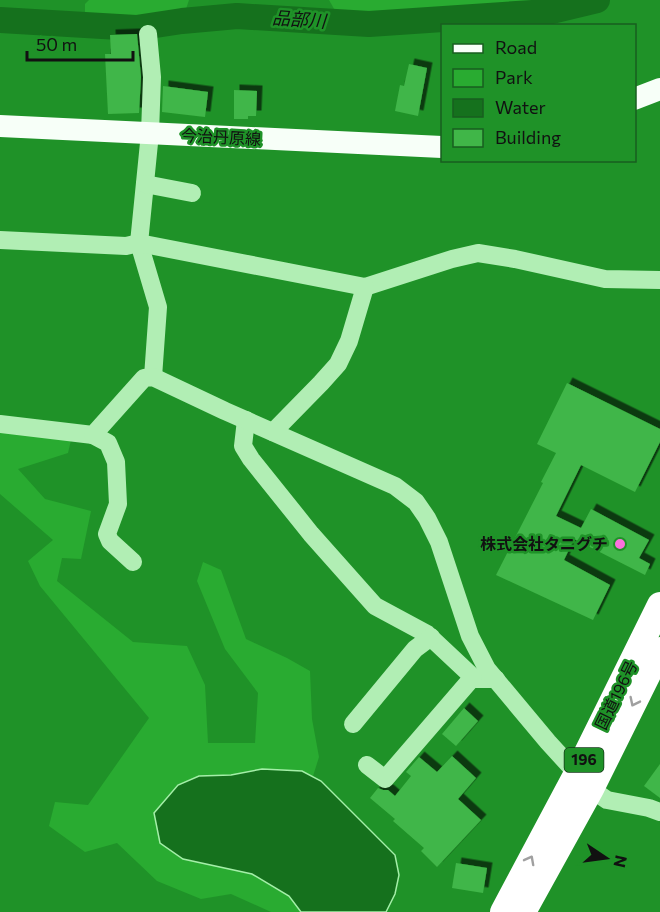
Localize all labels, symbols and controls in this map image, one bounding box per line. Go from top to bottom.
water label: 品部川 [271,6,329,32]
scale bar [27,24,134,62]
legend [441,24,636,162]
text: 50 m [36,33,77,55]
text: Road [495,36,537,58]
text: Park [495,66,533,88]
text: Water [495,96,546,118]
street label: 今治丹原線 [181,125,261,148]
text: Building [495,126,561,148]
place label: 株式会社タニグチ [480,534,608,553]
marker: 株式会社タニグチ [613,537,627,551]
street label: 国道196号 [591,657,640,732]
one-way arrow [630,696,641,706]
road number: 196 [564,748,604,772]
north arrow [576,828,636,888]
text: N [610,854,632,869]
one-way arrow [523,856,534,867]

